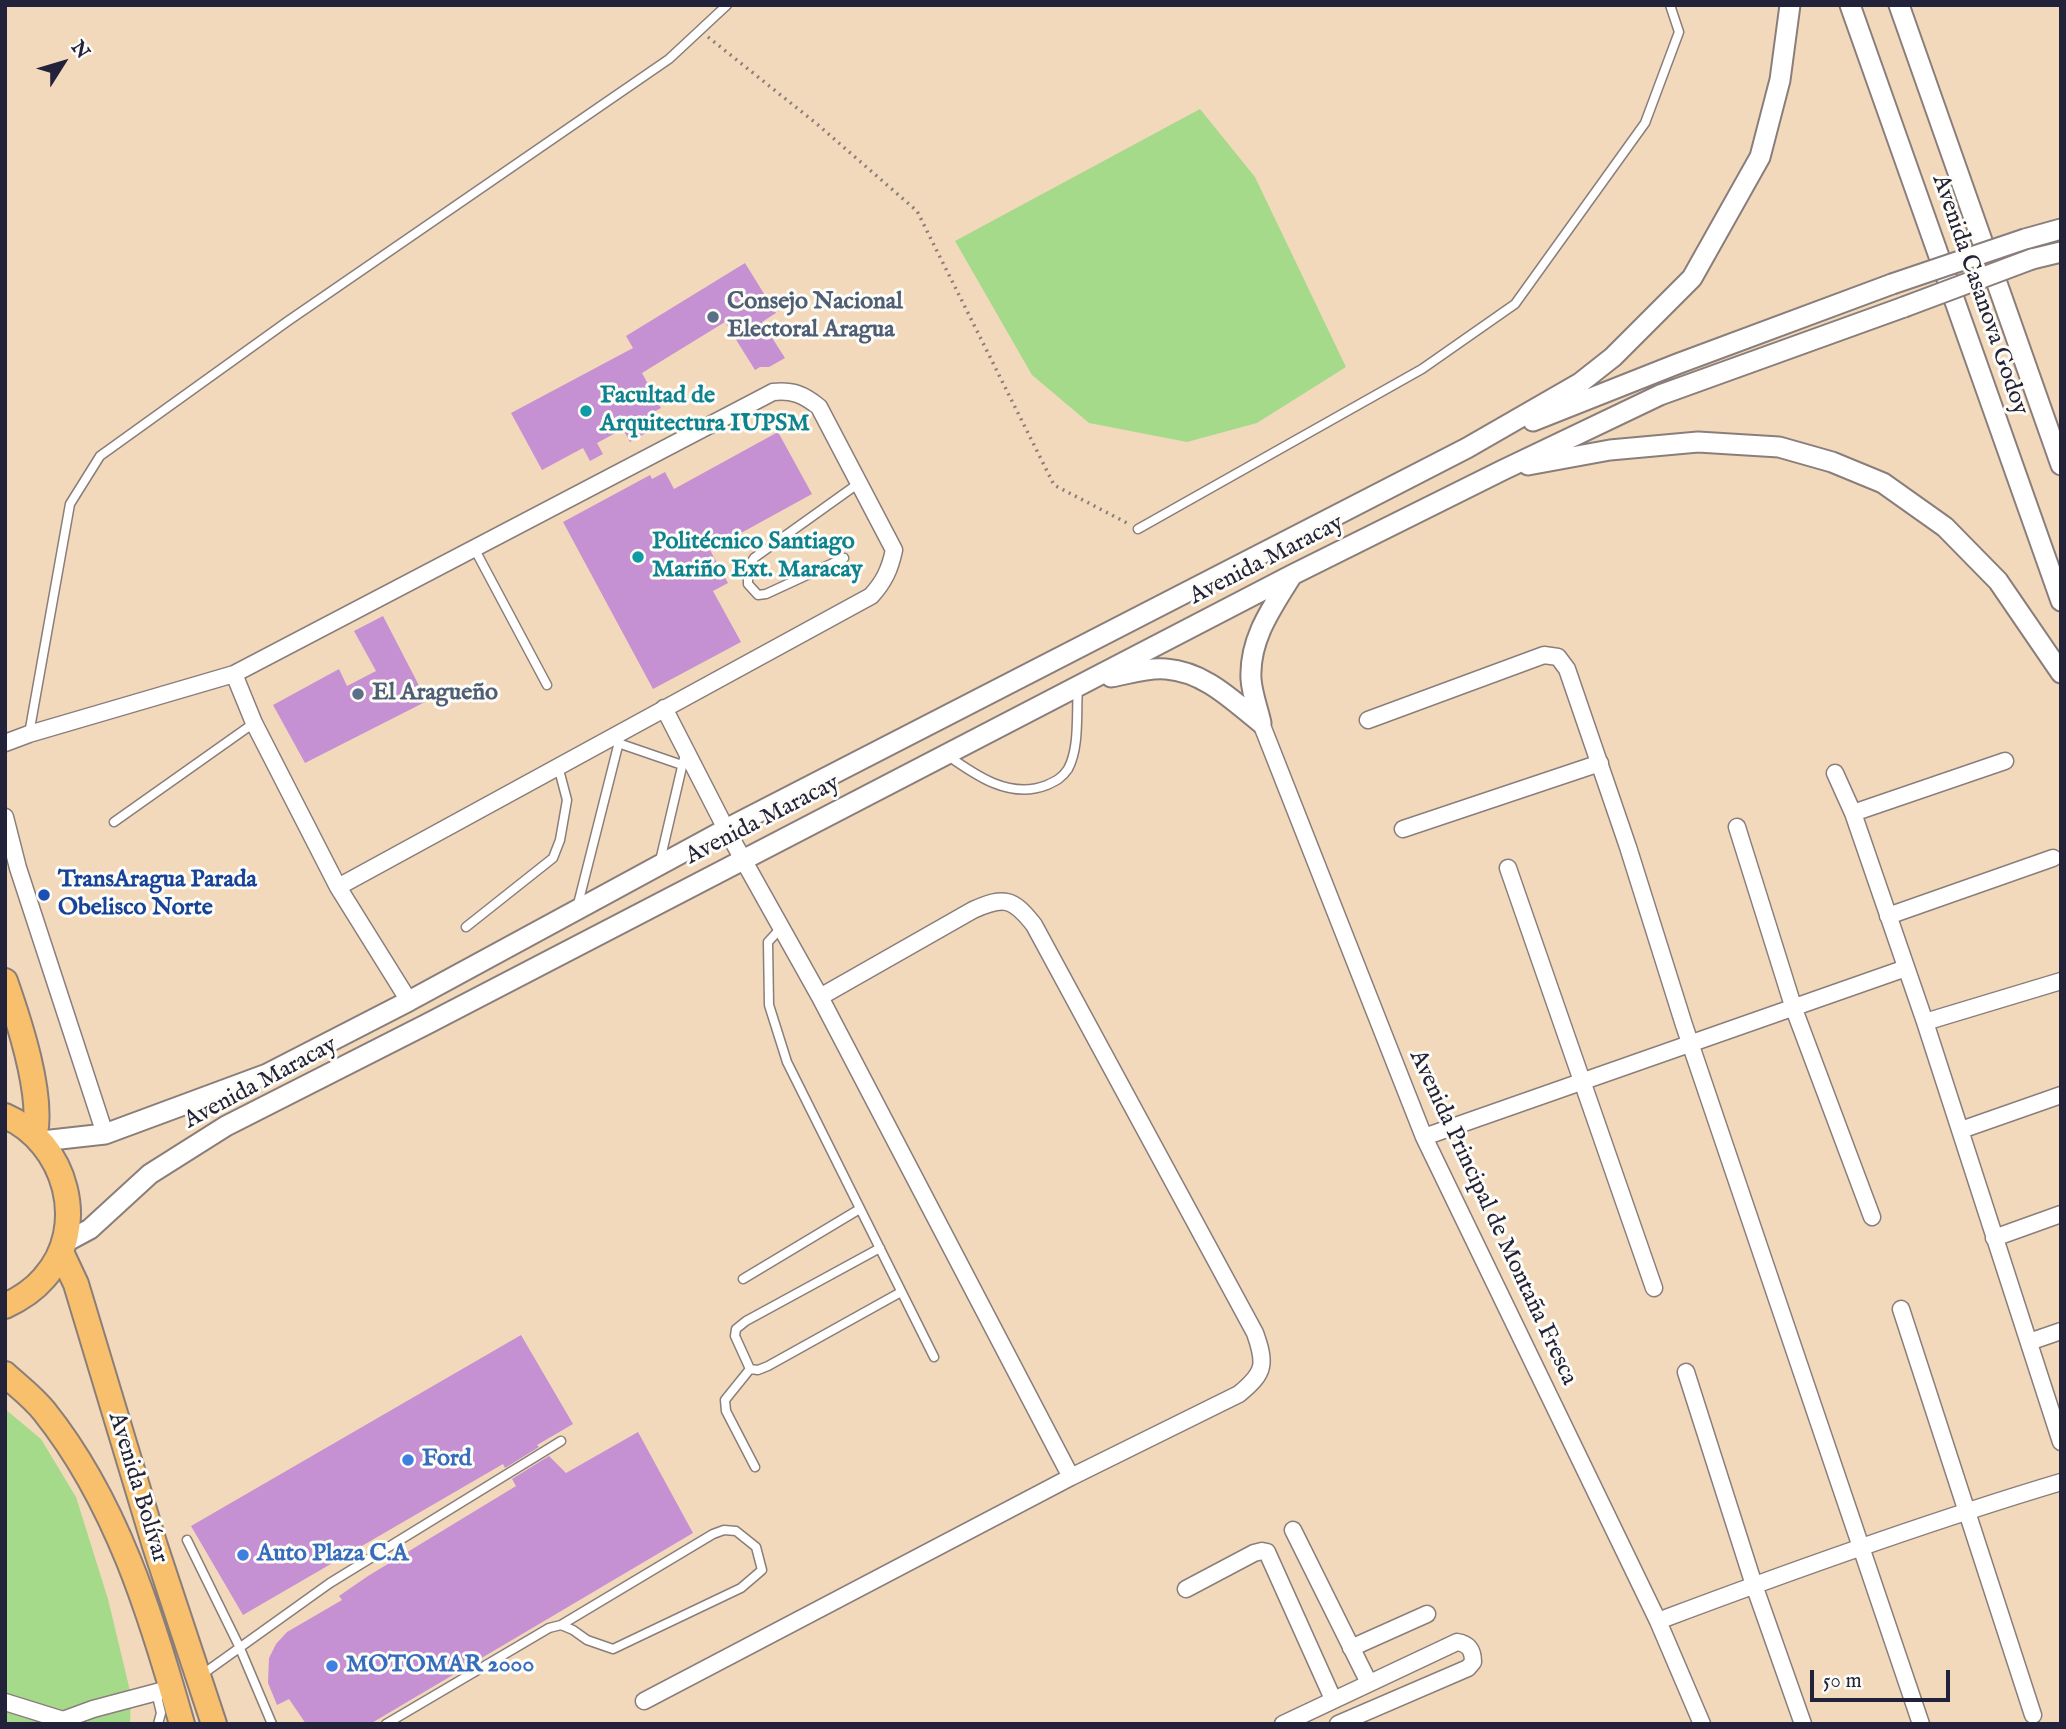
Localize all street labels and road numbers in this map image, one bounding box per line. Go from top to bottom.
street label: Avenida Casanova Godoy [1924,171,2034,419]
street label: Avenida Maracay [1185,510,1349,612]
street label: Avenida Maracay [681,770,845,872]
street label: Avenida Maracay [180,1032,342,1136]
street label: Avenida Principal de Montaña Fresca [1402,1046,1582,1390]
street label: Avenida Bolívar [100,1409,174,1567]

